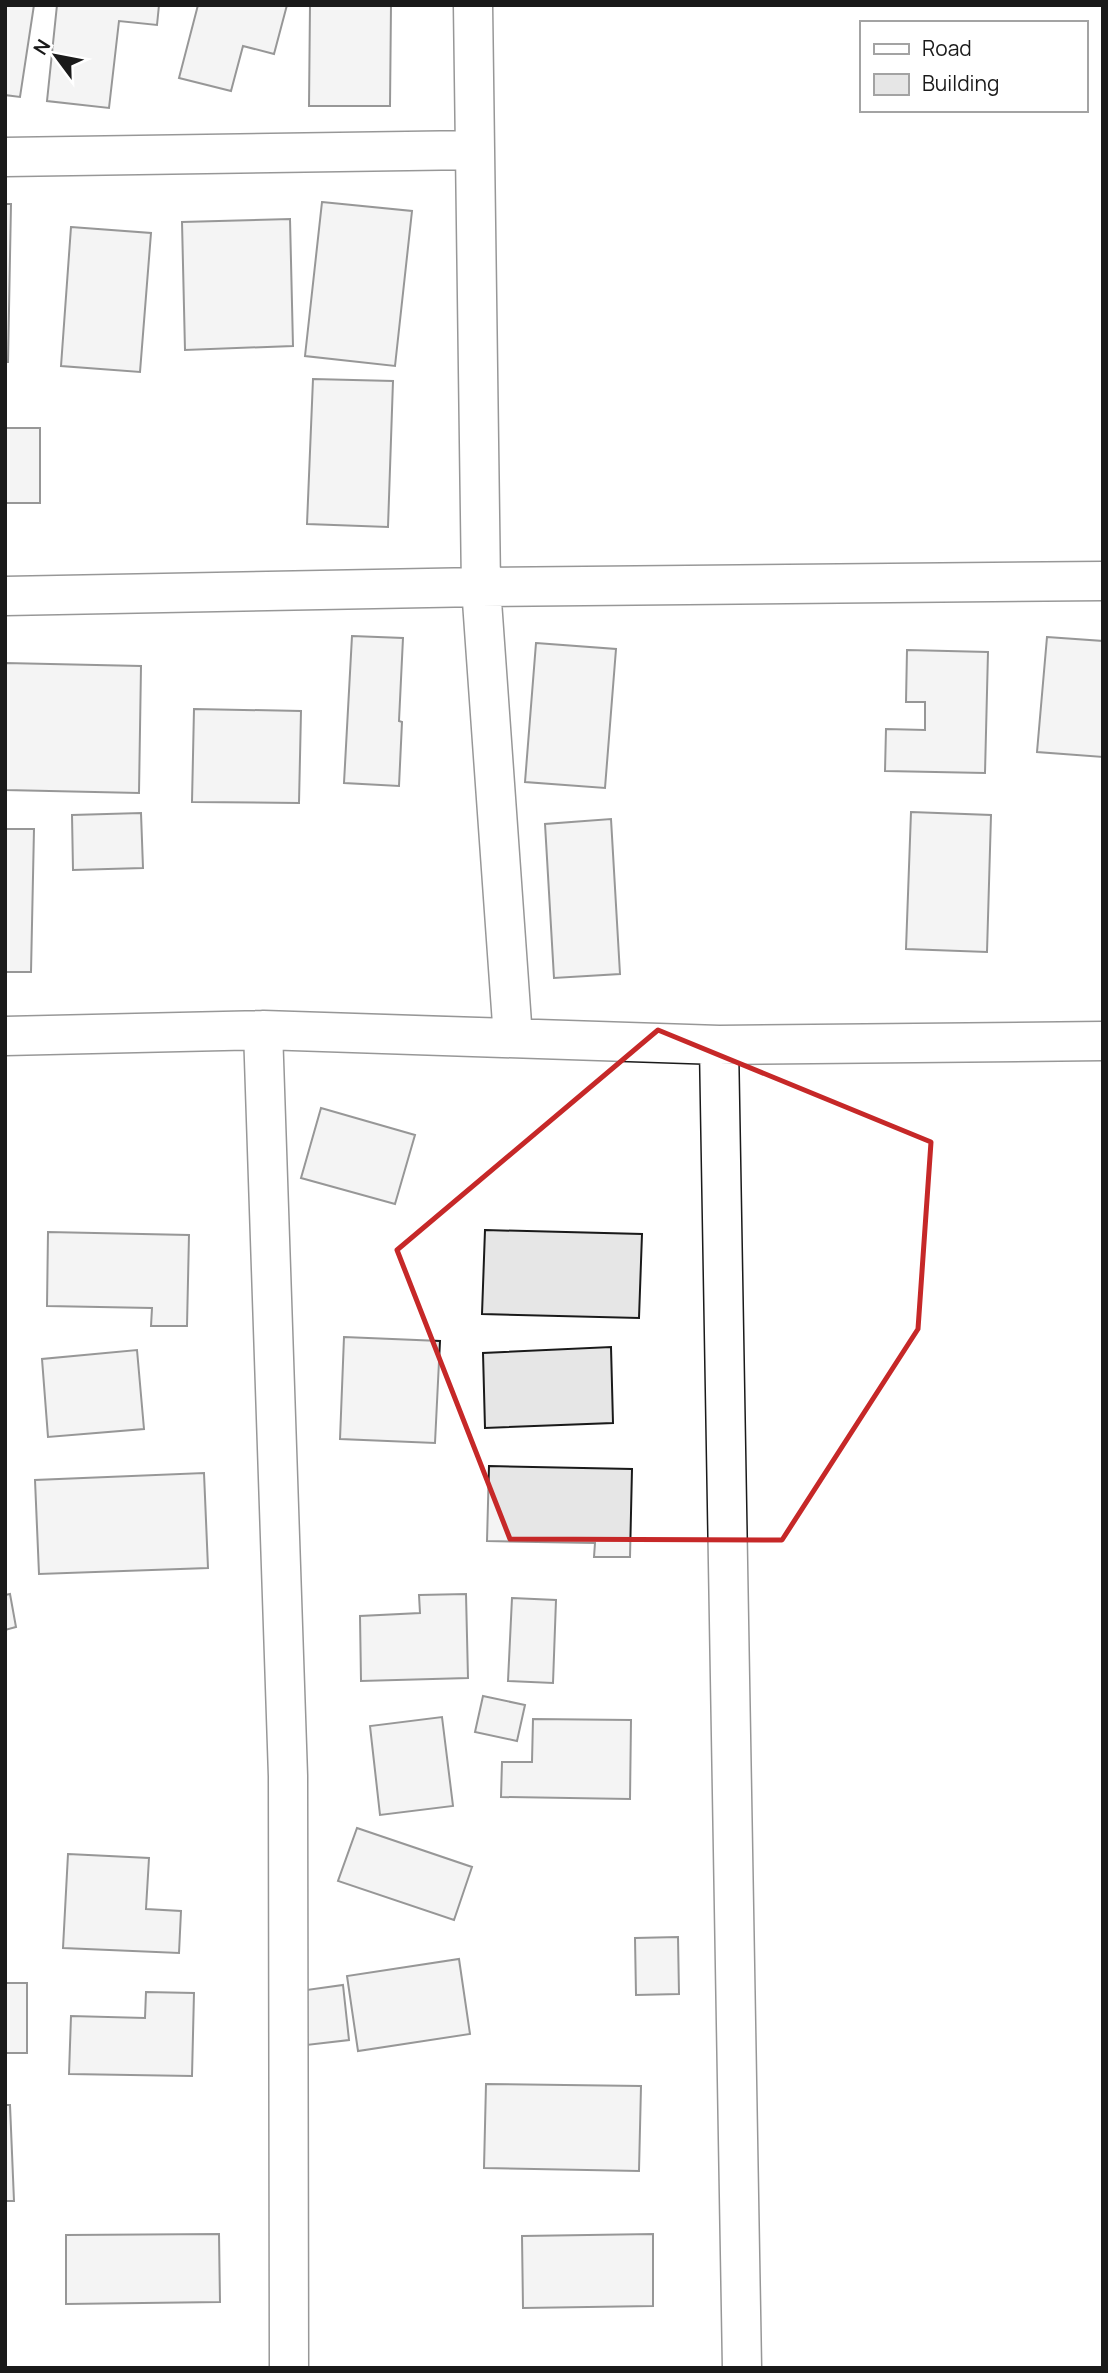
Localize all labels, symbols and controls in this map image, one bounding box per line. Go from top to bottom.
north arrow [21,21,91,91]
legend [860,21,1087,112]
text: N [27,34,56,60]
text: Road [922,34,972,62]
text: Building [922,69,999,97]

